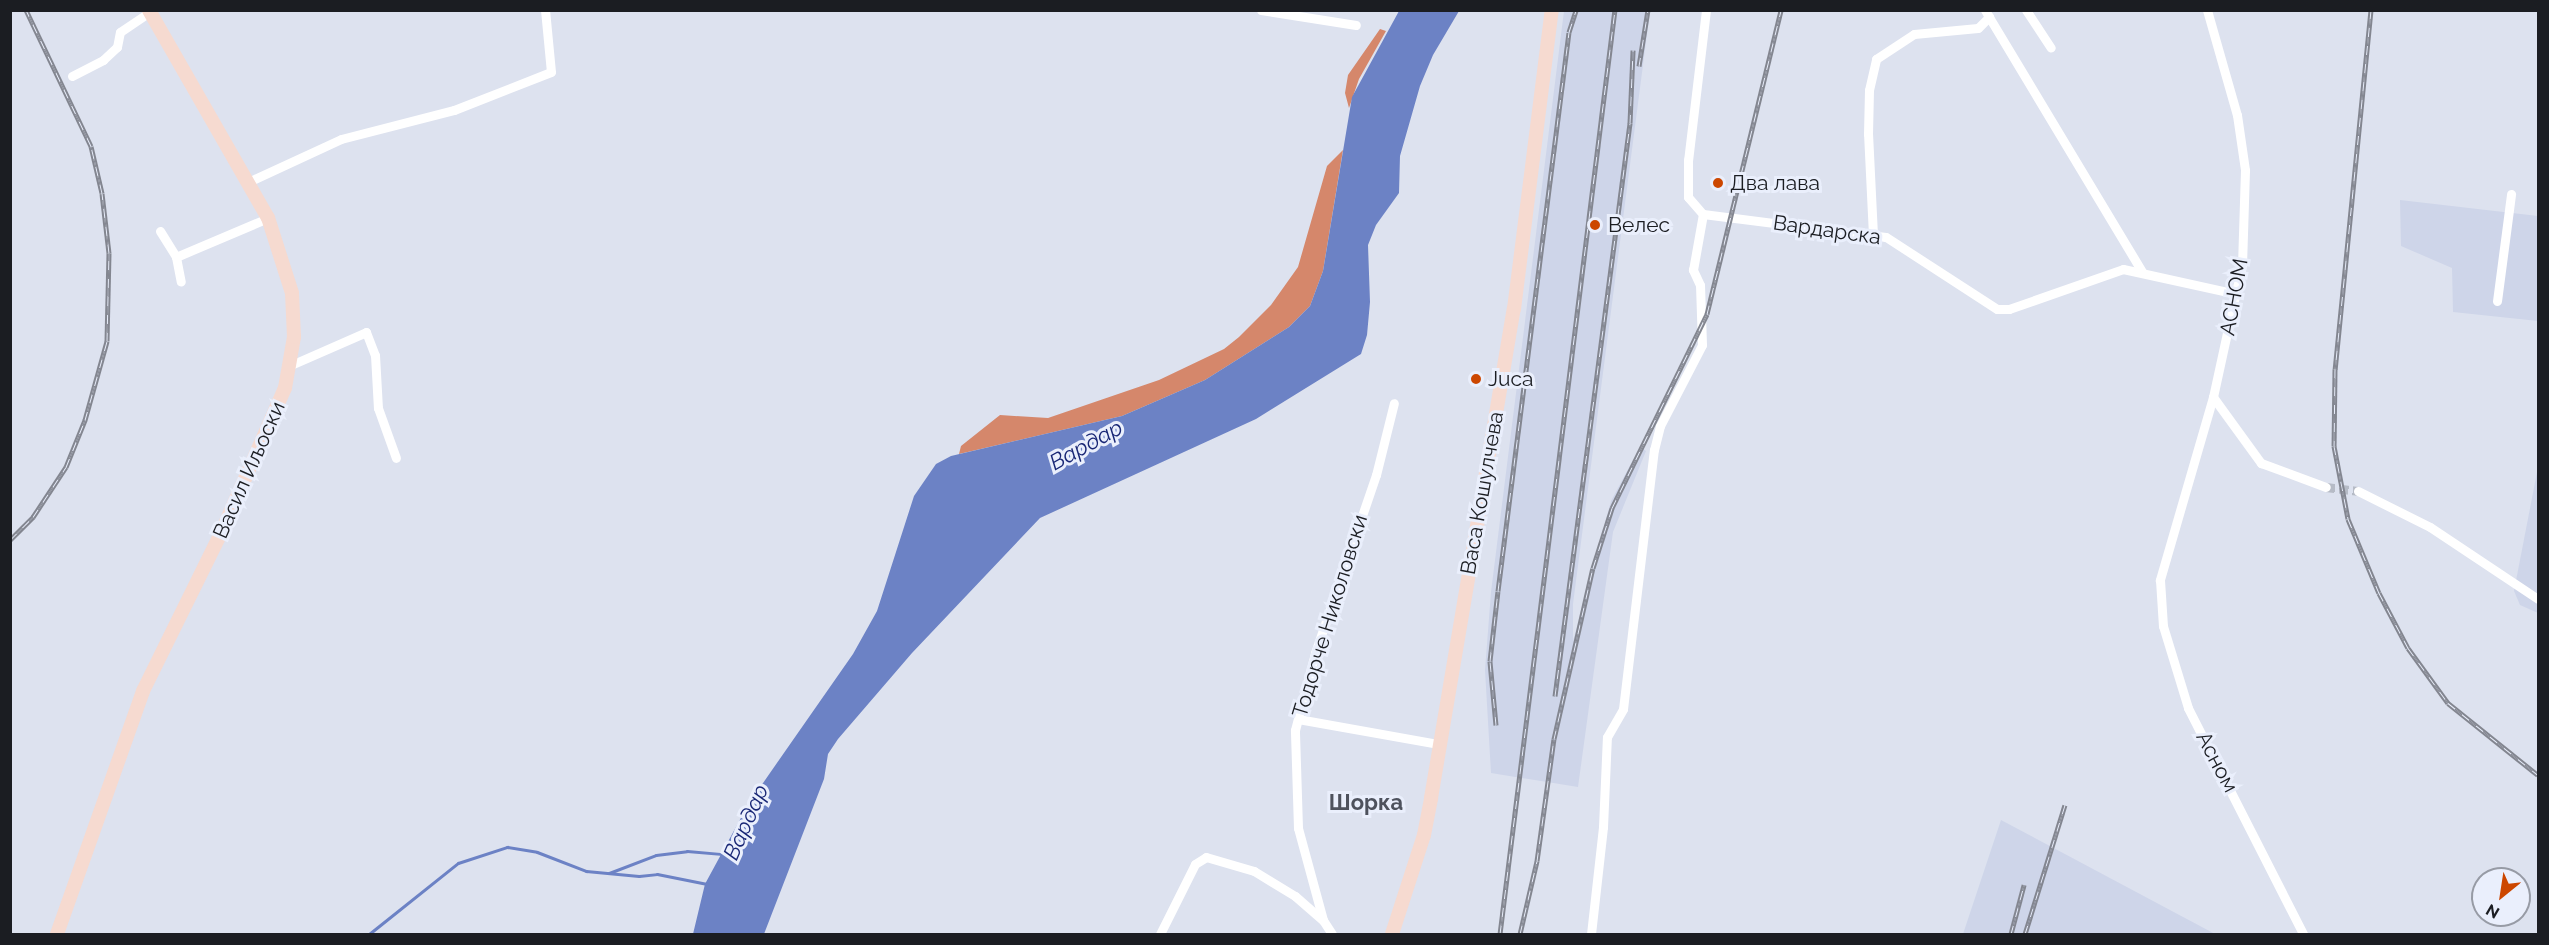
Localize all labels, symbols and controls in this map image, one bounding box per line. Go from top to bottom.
place label: Два лава [1730,170,1820,196]
marker: Два лава [1711,176,1725,190]
street label: Вардарска [1771,210,1883,250]
place label: Велес [1608,212,1670,238]
marker: Велес [1586,216,1604,234]
street label: АСНОМ [2215,257,2253,337]
place label: Juca [1488,366,1533,392]
marker: Juca [1469,372,1483,386]
street label: Васил Иљоски [208,398,290,542]
street label: Васа Кошулчева [1455,410,1509,576]
water label: Вардар [1045,414,1127,476]
street label: Тодорче Николовски [1287,512,1373,720]
street label: Асном [2191,727,2243,797]
water label: Вардар [718,780,774,864]
district label: Шорка [1329,790,1403,816]
north arrow [2471,867,2531,927]
text: N [2483,900,2503,923]

